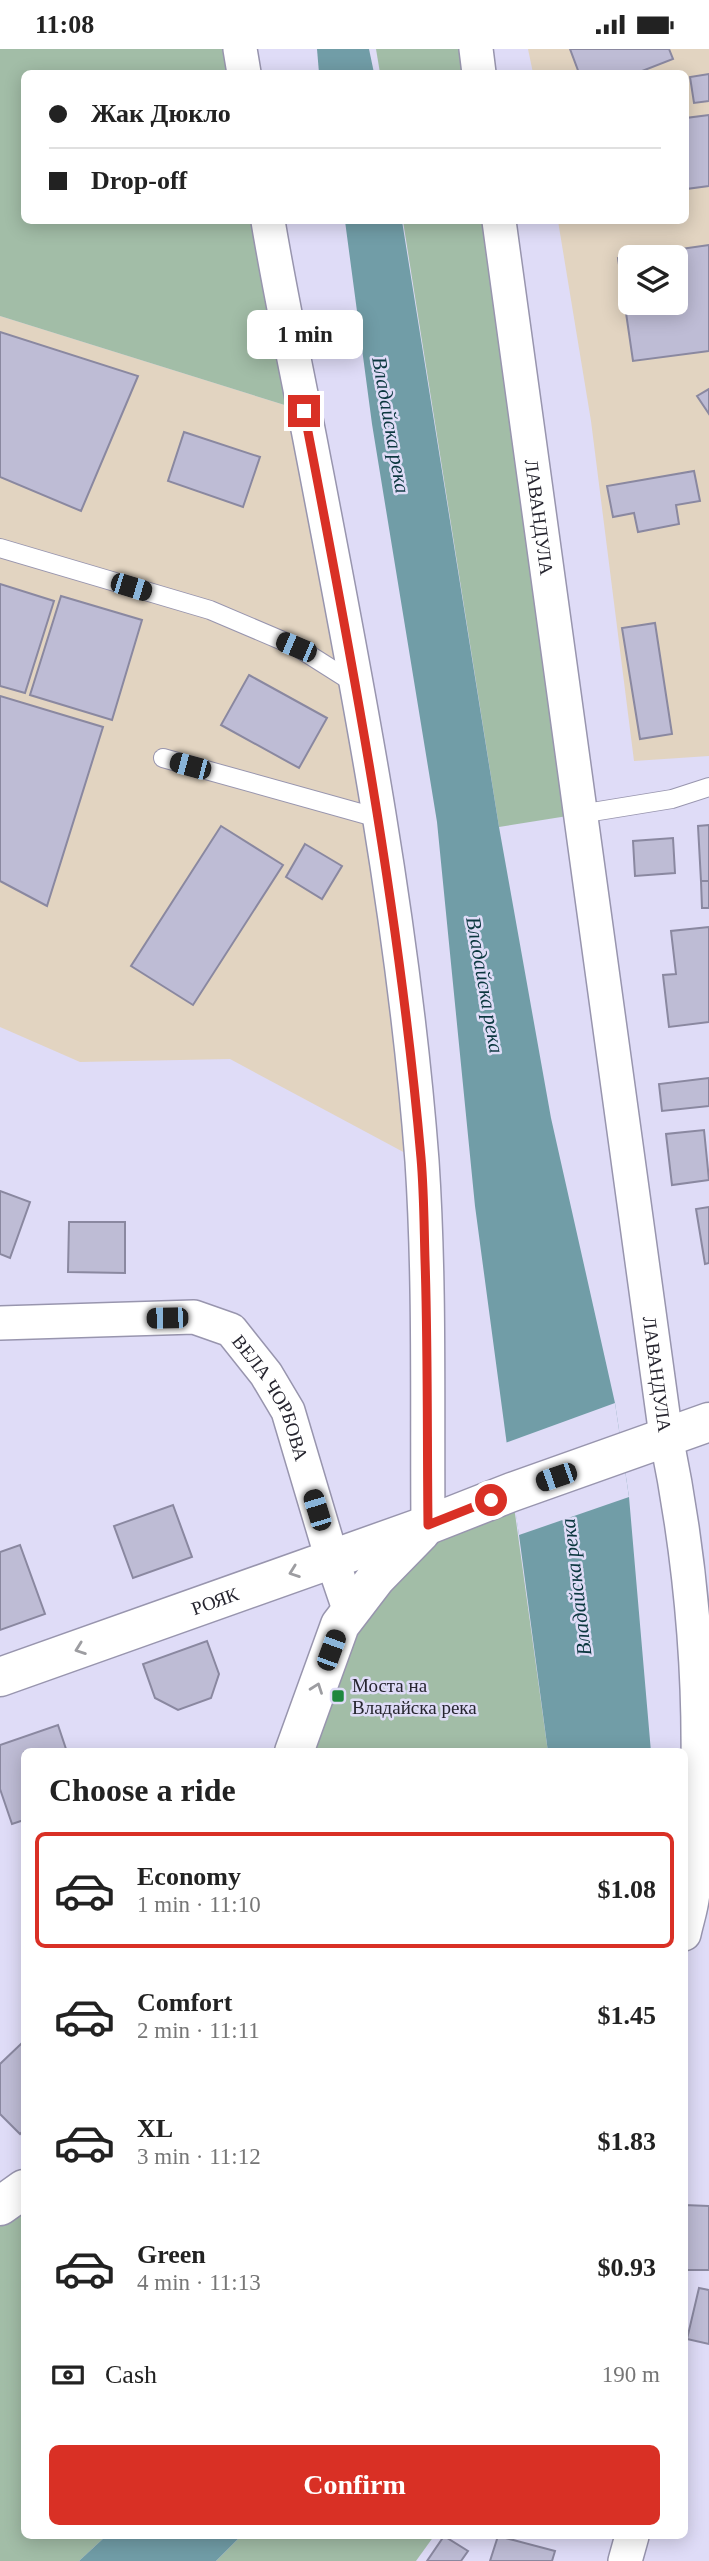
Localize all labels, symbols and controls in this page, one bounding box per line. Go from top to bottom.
text: 11:08 [35,10,94,39]
text: Жак Дюкло [91,99,231,128]
text: Drop-off [91,166,187,195]
map controls [618,245,688,315]
button: layers [618,245,688,315]
callout: 1 min [246,309,362,359]
text: 1 min [277,322,333,347]
water label: Владайска река [367,355,415,495]
route end [288,395,320,427]
street label: ЛАВАНДУЛА [521,458,558,577]
car [108,571,155,603]
car [273,629,320,665]
car [167,750,214,782]
water label: Владайска река [461,915,509,1055]
car [146,1307,189,1329]
street label: ЛАВАНДУЛА [639,1315,675,1434]
street label: ВЕЛА ЧОРБОВА [228,1331,312,1464]
car [533,1460,580,1494]
route start [475,1484,507,1516]
car [301,1487,334,1533]
water label: Владайска река [556,1517,596,1657]
one-way arrow [288,1564,301,1578]
street label: РОЯК [189,1583,242,1619]
car [314,1627,349,1673]
one-way arrow [74,1640,86,1654]
place label: Моста на Владайска река [352,1675,477,1718]
one-way arrow [309,1682,323,1694]
marker: Моста на Владайска река [330,1688,346,1704]
text: Choose a ride [49,1772,236,1808]
icon: car [53,1859,116,1922]
text: Economy [137,1862,241,1891]
text: $1.08 [598,1875,656,1904]
text: 1 min · 11:10 [137,1892,261,1917]
icon: car [53,1985,116,2048]
text: Comfort [137,1988,232,2017]
text: $1.45 [598,2001,656,2030]
text: 2 min · 11:11 [137,2018,260,2043]
icon: car [53,2111,116,2174]
text: XL [137,2114,173,2143]
text: $1.83 [598,2127,656,2156]
text: 3 min · 11:12 [137,2144,261,2169]
icon: car [53,2237,116,2300]
text: Green [137,2240,206,2269]
text: $0.93 [598,2253,656,2282]
text: 4 min · 11:13 [137,2270,261,2295]
icon: cash [49,2356,87,2394]
text: Cash [105,2360,157,2389]
text: 190 m [602,2362,660,2387]
button: Confirm [49,2445,660,2525]

